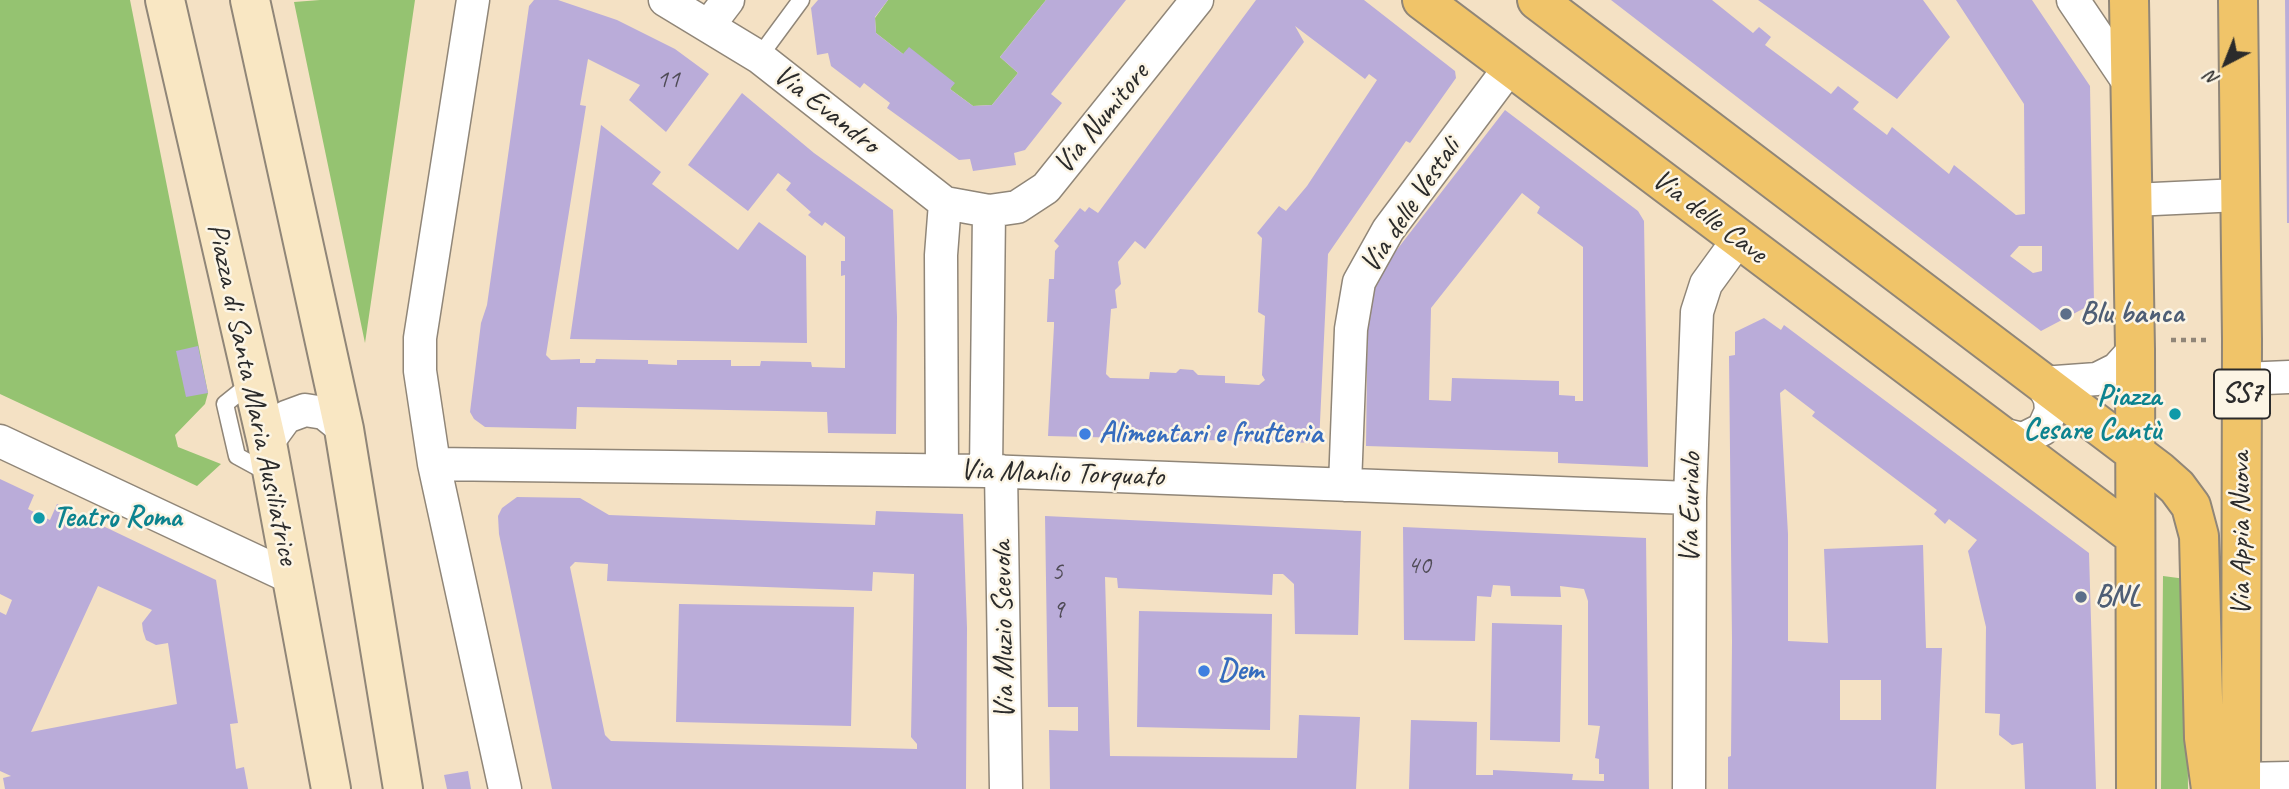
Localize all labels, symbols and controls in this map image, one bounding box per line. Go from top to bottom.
north arrow [2191,28,2261,98]
street label: Via Numitore [1046,56,1158,182]
street label: Via Evandro [766,57,886,163]
house number: 11 [656,64,680,96]
text: N [2200,66,2224,91]
street label: Via delle Vestali [1353,132,1469,280]
street label: Via delle Cave [1644,162,1774,272]
street label: Piazza di Santa Maria Ausiliatrice [198,220,306,568]
place label: Blu banca [2080,296,2184,332]
marker: Blu banca [2058,306,2074,322]
road number: SS7 [2214,370,2270,418]
place label: Piazza Cesare Cantù [2023,379,2161,449]
marker: Piazza Cesare Cantù [2167,406,2183,422]
place label: Alimentari e frutteria [1099,416,1322,452]
marker: Alimentari e frutteria [1077,426,1093,442]
street label: Via Manlio Torquato [959,452,1165,496]
street label: Via Eurialo [1672,452,1710,564]
street label: Via Appia Nuova [2223,452,2259,616]
place label: Teatro Roma [53,500,181,536]
marker: Teatro Roma [31,510,47,526]
street label: Via Muzio Scevola [984,541,1024,719]
house number: 40 [1407,550,1431,582]
house number: 5 [1051,556,1063,588]
place label: BNL [2095,579,2140,615]
marker: BNL [2073,589,2089,605]
house number: 9 [1052,594,1064,626]
place label: Dem [1218,653,1263,689]
marker: Dem [1196,663,1212,679]

